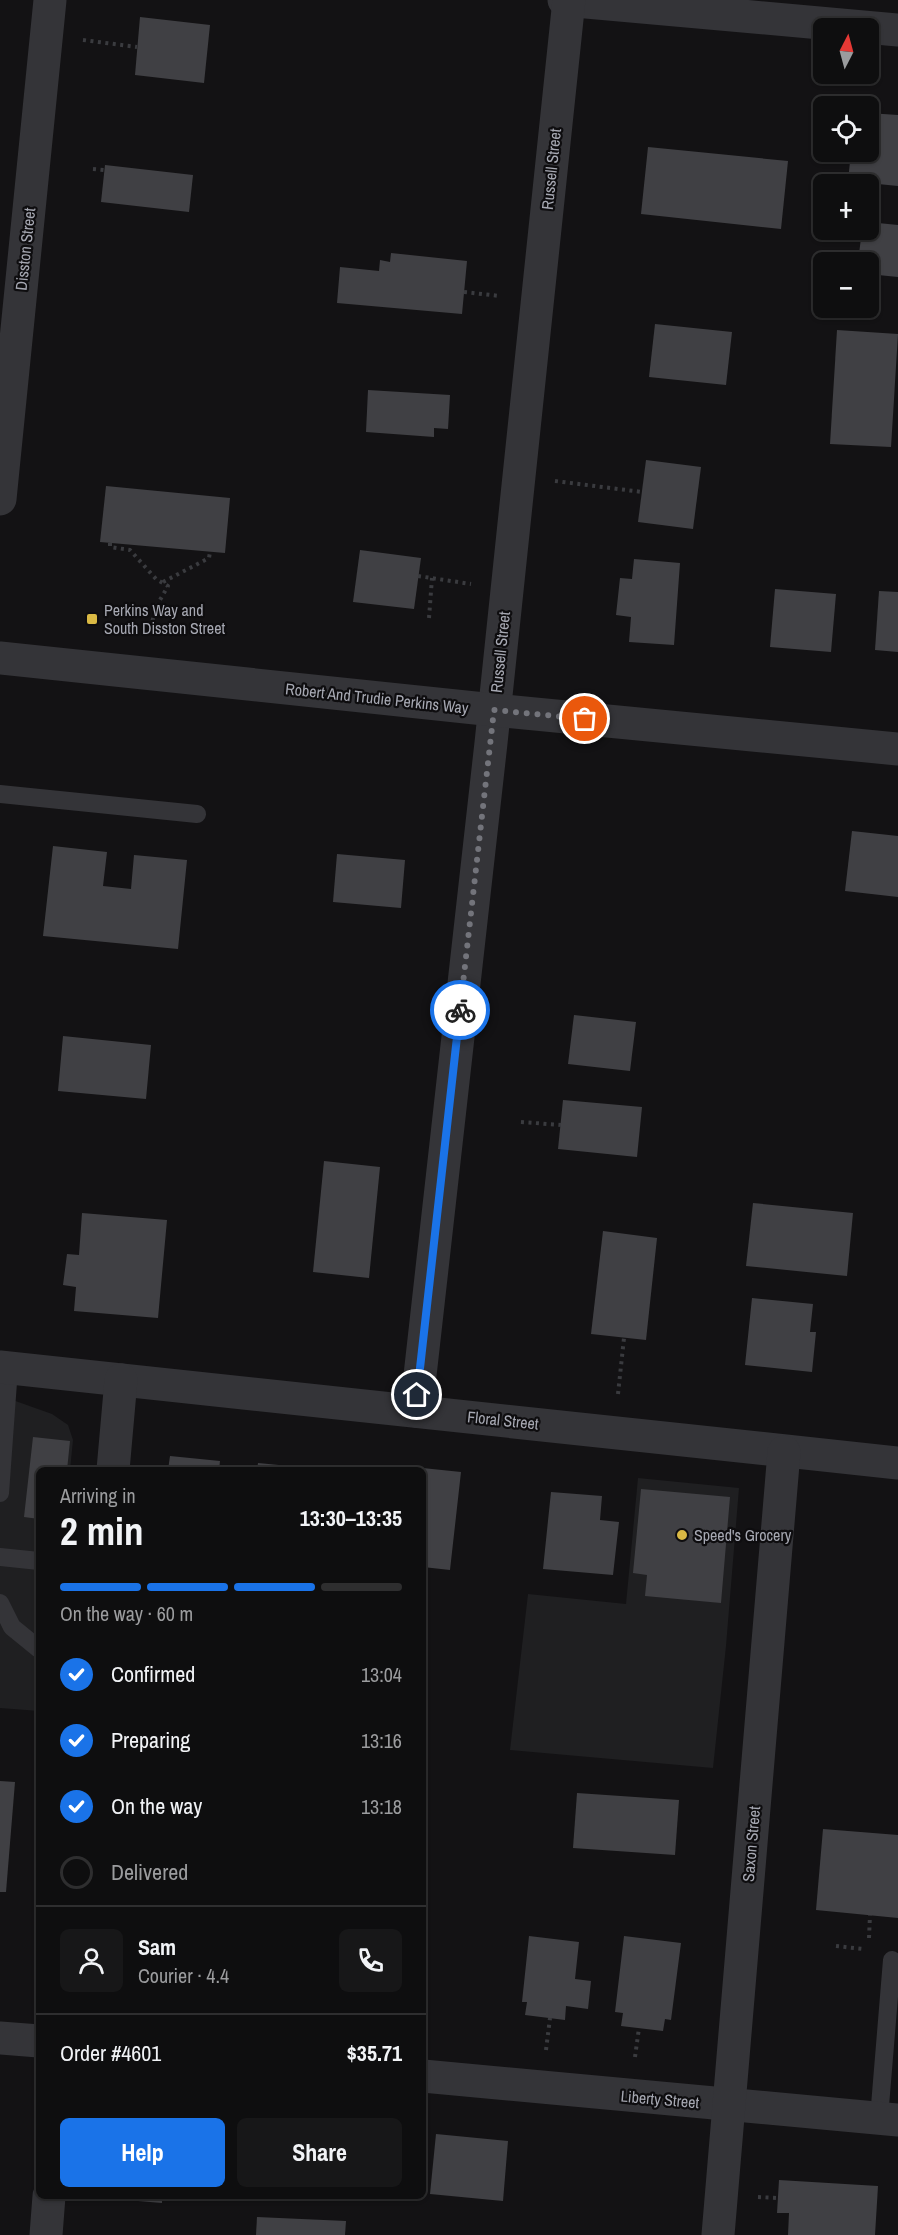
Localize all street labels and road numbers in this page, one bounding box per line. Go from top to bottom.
street label: Russell Street [536,127,566,211]
street label: Disston Street [10,206,40,291]
street label: Russell Street [485,610,515,694]
street label: Robert And Trudie Perkins Way [284,677,470,719]
street label: Floral Street [466,1405,540,1435]
street label: Saxon Street [737,1805,765,1883]
street label: Liberty Street [620,2085,701,2113]

